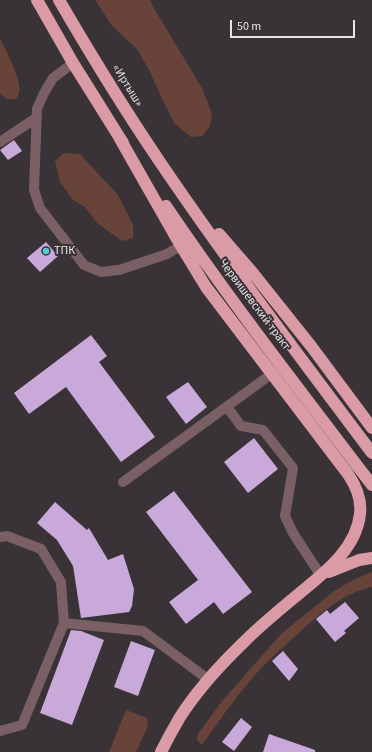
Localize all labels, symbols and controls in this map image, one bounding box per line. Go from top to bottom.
scale bar [232,12,357,38]
text: 50 m [237,18,261,35]
street label: «Иртыш» [108,62,146,110]
place label: ТПК [54,244,75,258]
marker: ТПК [41,246,51,256]
street label: Червишевский тракт [215,257,293,353]

